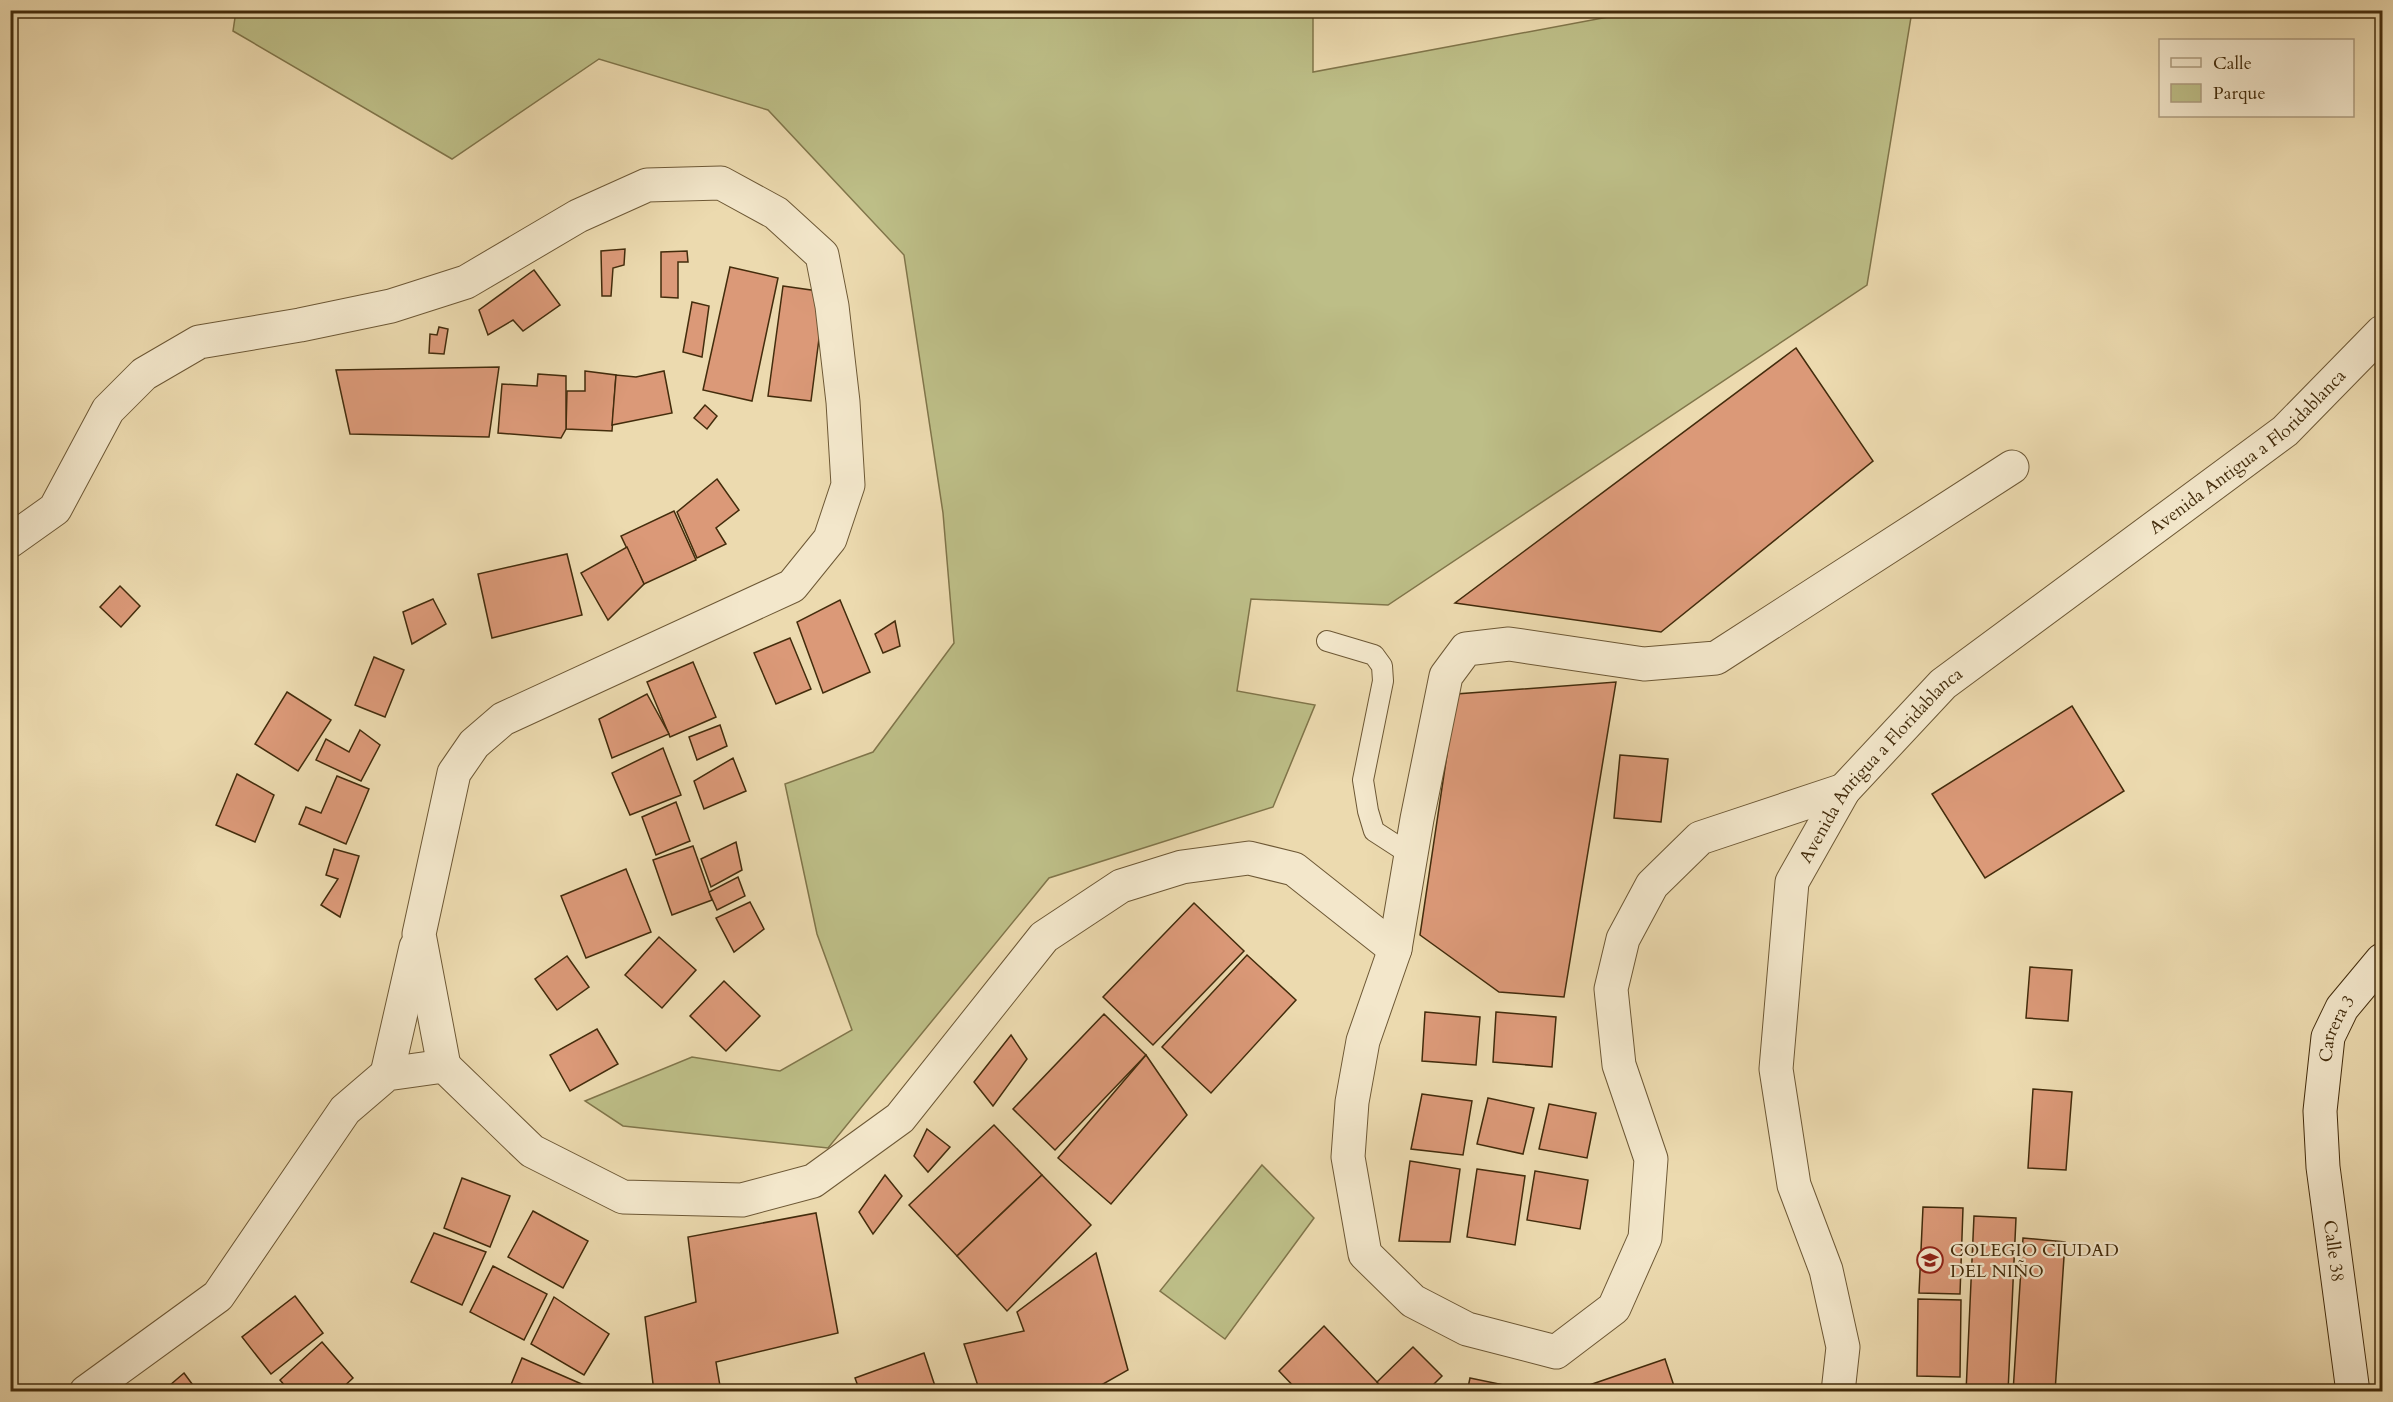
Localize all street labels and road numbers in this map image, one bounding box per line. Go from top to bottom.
street label: Avenida Antigua a Floridablanca [2144,364,2352,540]
street label: Avenida Antigua a Floridablanca [1793,661,1968,868]
street label: Carrera 3 [2313,990,2361,1063]
street label: Calle 38 [2317,1219,2350,1284]

